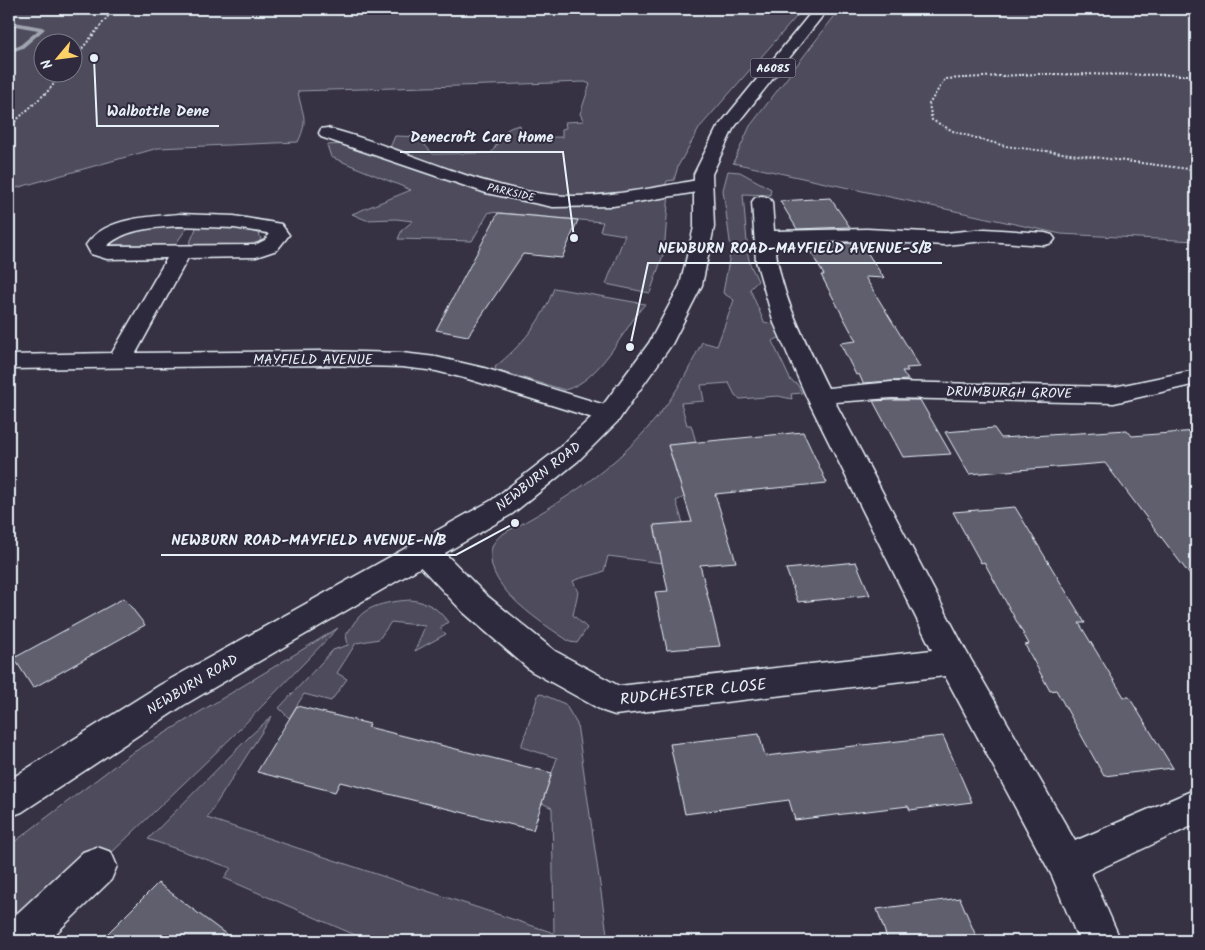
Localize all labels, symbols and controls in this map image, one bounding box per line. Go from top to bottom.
north arrow [32,32,82,82]
text: N [36,54,59,73]
road number: A6085 [750,58,796,78]
callout: Walbottle Dene [97,96,219,126]
text: Walbottle Dene [107,100,210,124]
callout: Denecroft Care Home [400,122,563,152]
text: Denecroft Care Home [410,126,554,150]
street label: PARKSIDE [485,179,537,207]
callout: NEWBURN ROAD-MAYFIELD AVENUE-S/B [648,233,942,263]
text: NEWBURN ROAD-MAYFIELD AVENUE-S/B [658,237,932,261]
street label: MAYFIELD AVENUE [253,349,374,371]
street label: DRUMBURGH GROVE [946,381,1073,405]
street label: NEWBURN ROAD [491,436,586,517]
callout: NEWBURN ROAD-MAYFIELD AVENUE-N/B [161,525,456,555]
text: NEWBURN ROAD-MAYFIELD AVENUE-N/B [171,529,447,553]
street label: NEWBURN ROAD [142,649,243,721]
street label: RUDCHESTER CLOSE [619,672,768,713]

